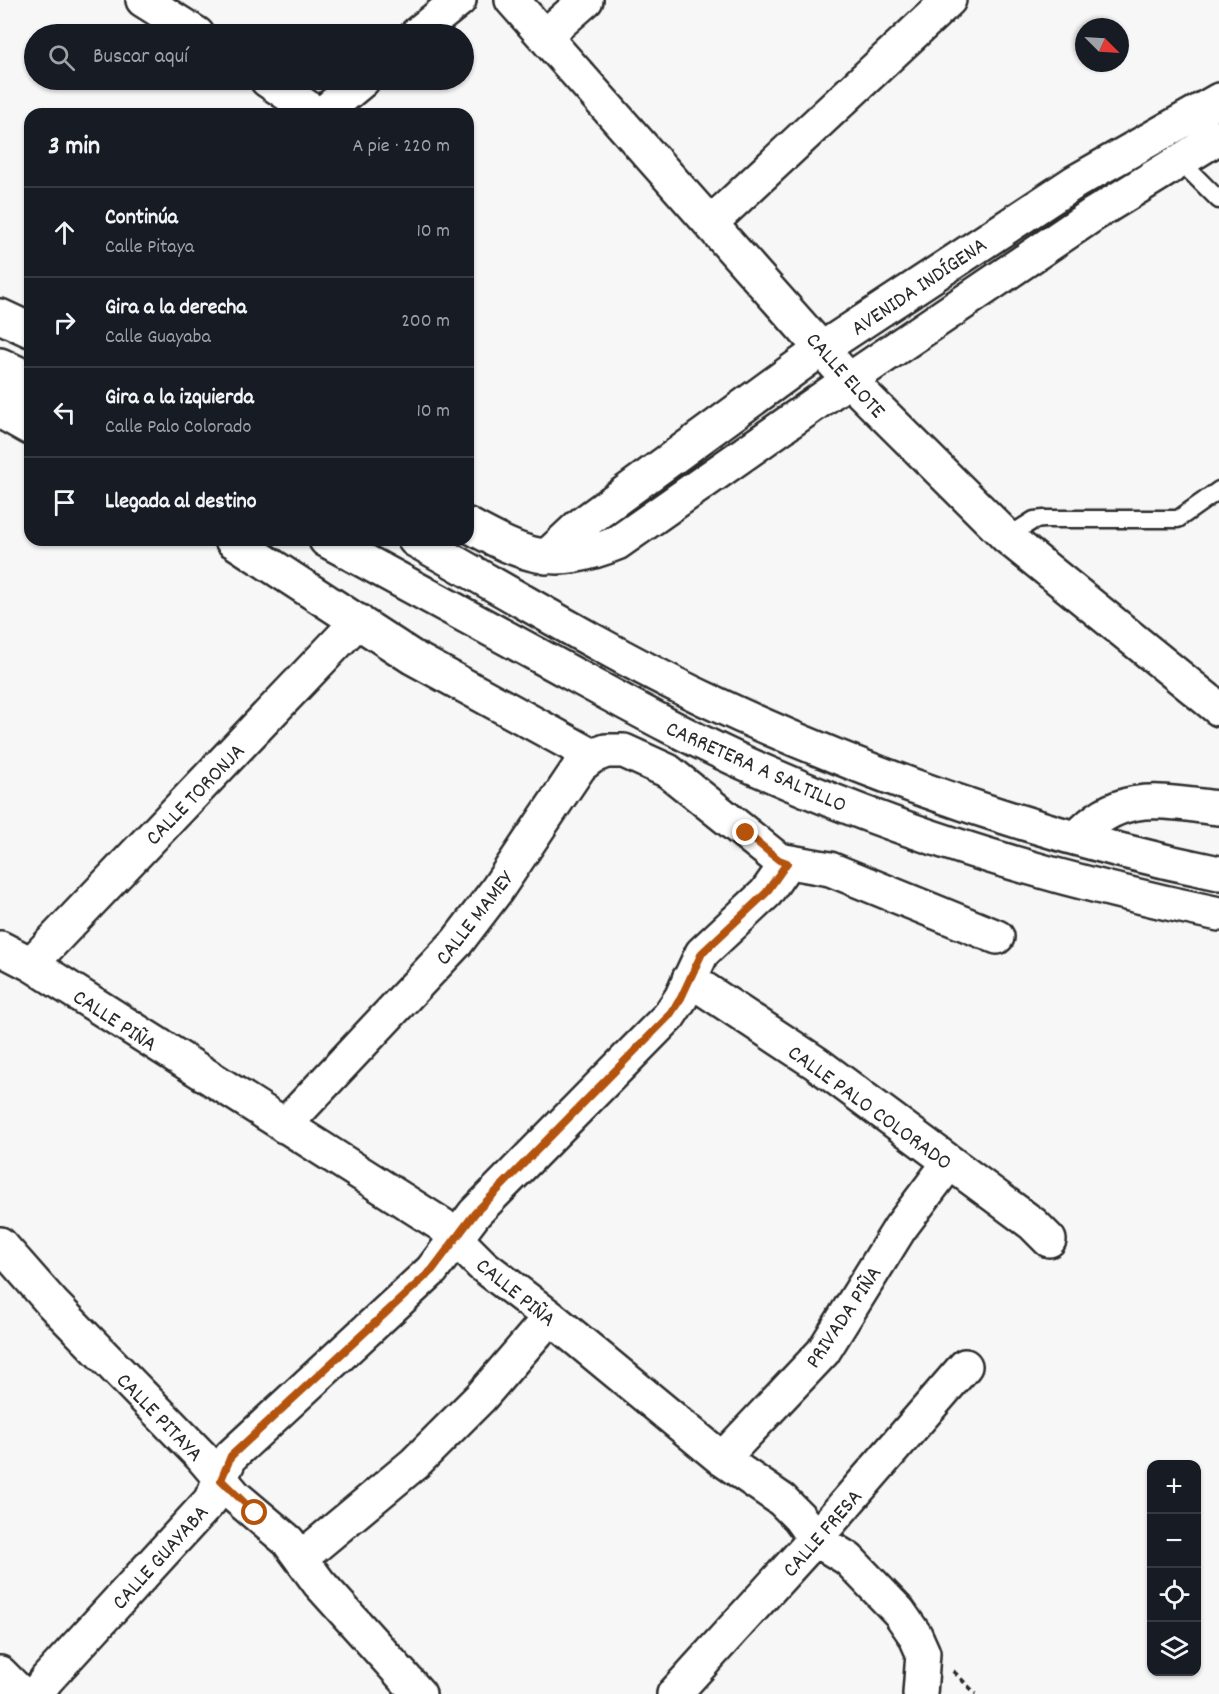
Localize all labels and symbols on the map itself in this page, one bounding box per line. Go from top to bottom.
north arrow [1075,18,1129,72]
street label: AVENIDA INDÍGENA [846,231,994,345]
street label: CALLE ELOTE [797,326,891,426]
street label: CARRETERA A SALTILLO [660,714,851,822]
street label: CALLE TORONJA [140,737,253,854]
route end [732,819,758,845]
street label: CALLE MAMEY [429,865,523,973]
street label: CALLE PIÑA [66,983,162,1061]
street label: CALLE PALO COLORADO [780,1039,958,1179]
street label: CALLE PIÑA [468,1252,561,1336]
street label: PRIVADA PIÑA [799,1261,891,1375]
street label: CALLE PITAYA [108,1367,209,1470]
street label: CALLE FRESA [776,1483,871,1585]
street label: CALLE GUAYABA [106,1499,217,1618]
route start [241,1499,267,1525]

